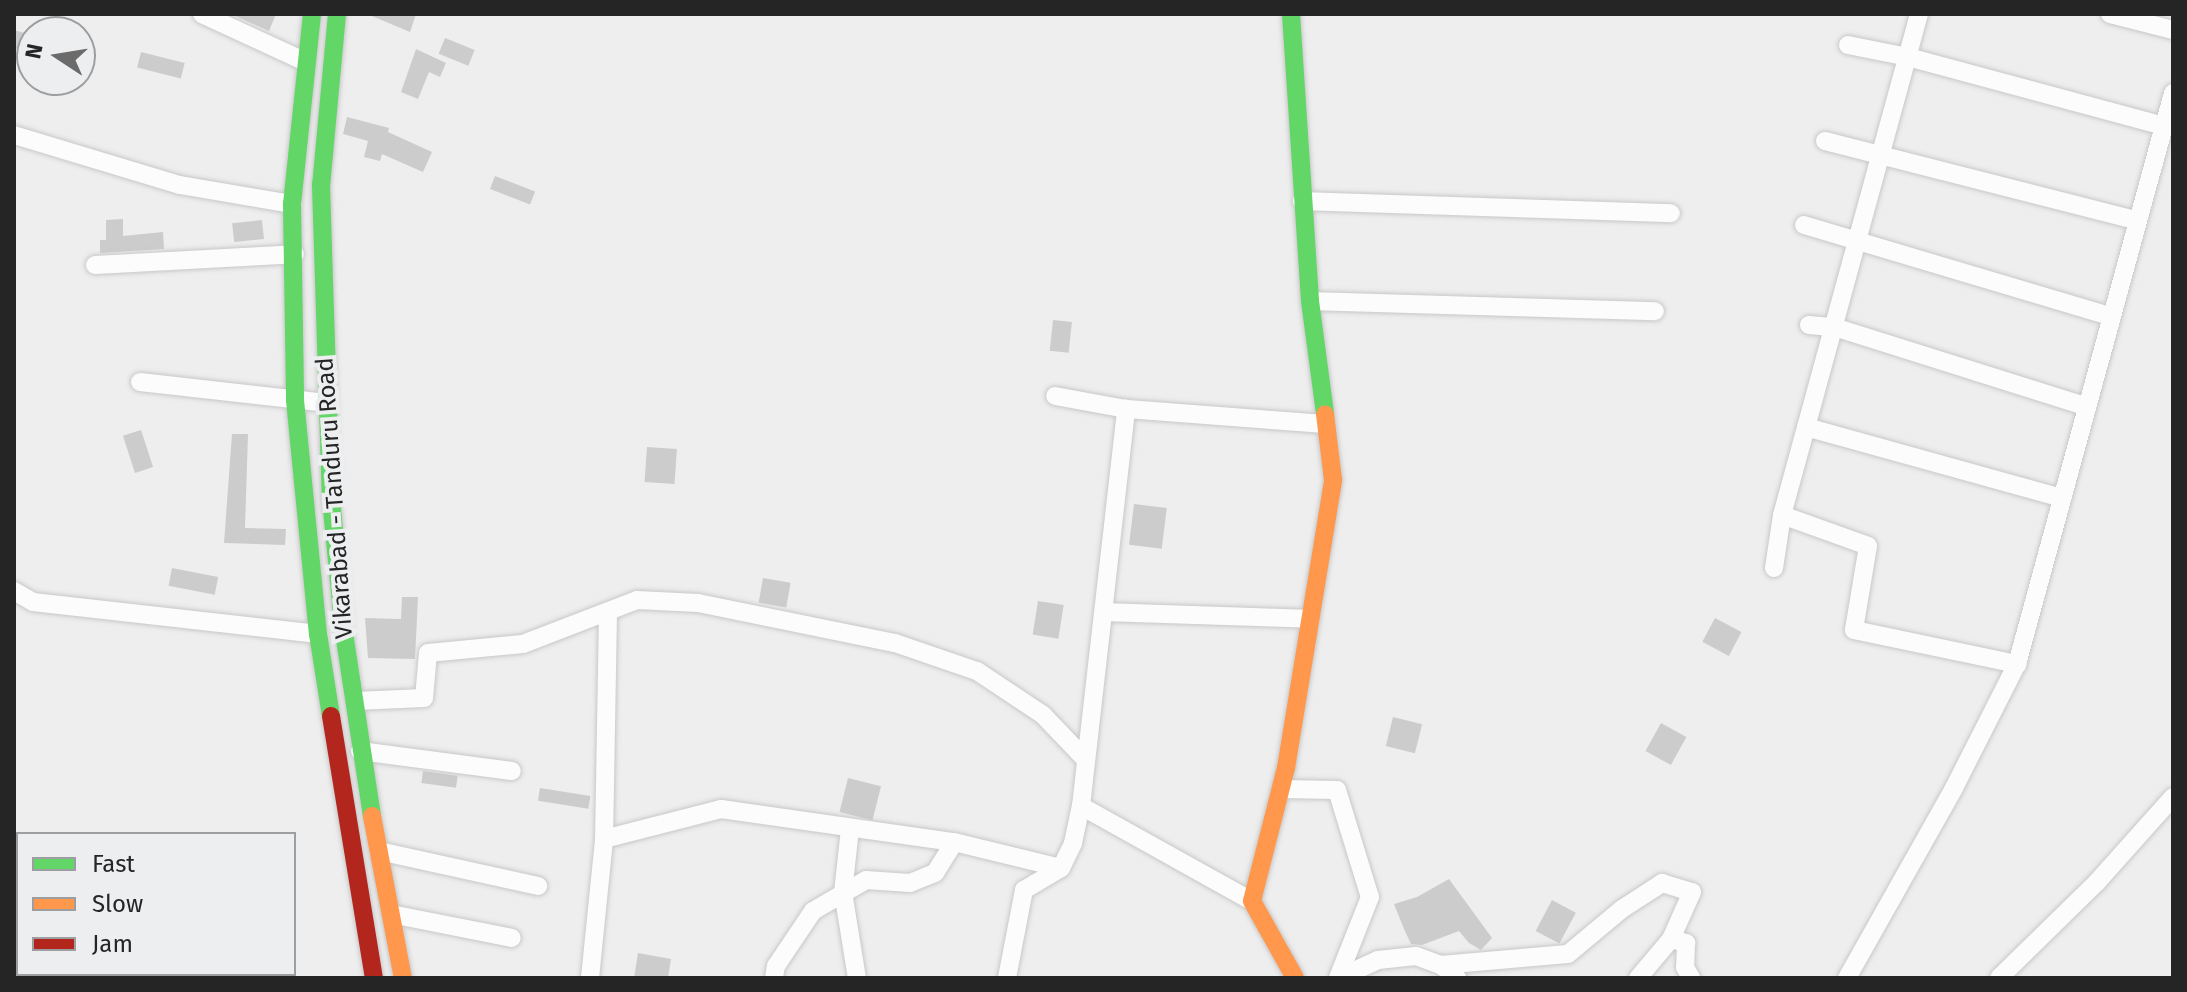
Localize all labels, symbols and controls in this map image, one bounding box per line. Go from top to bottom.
north arrow [16,16,96,96]
text: N [19,41,49,61]
street label: Vikarabad - Tanduru Road [311,356,359,640]
legend [16,832,296,976]
text: Fast [92,850,135,878]
text: Slow [92,890,143,918]
text: Jam [92,930,133,958]

